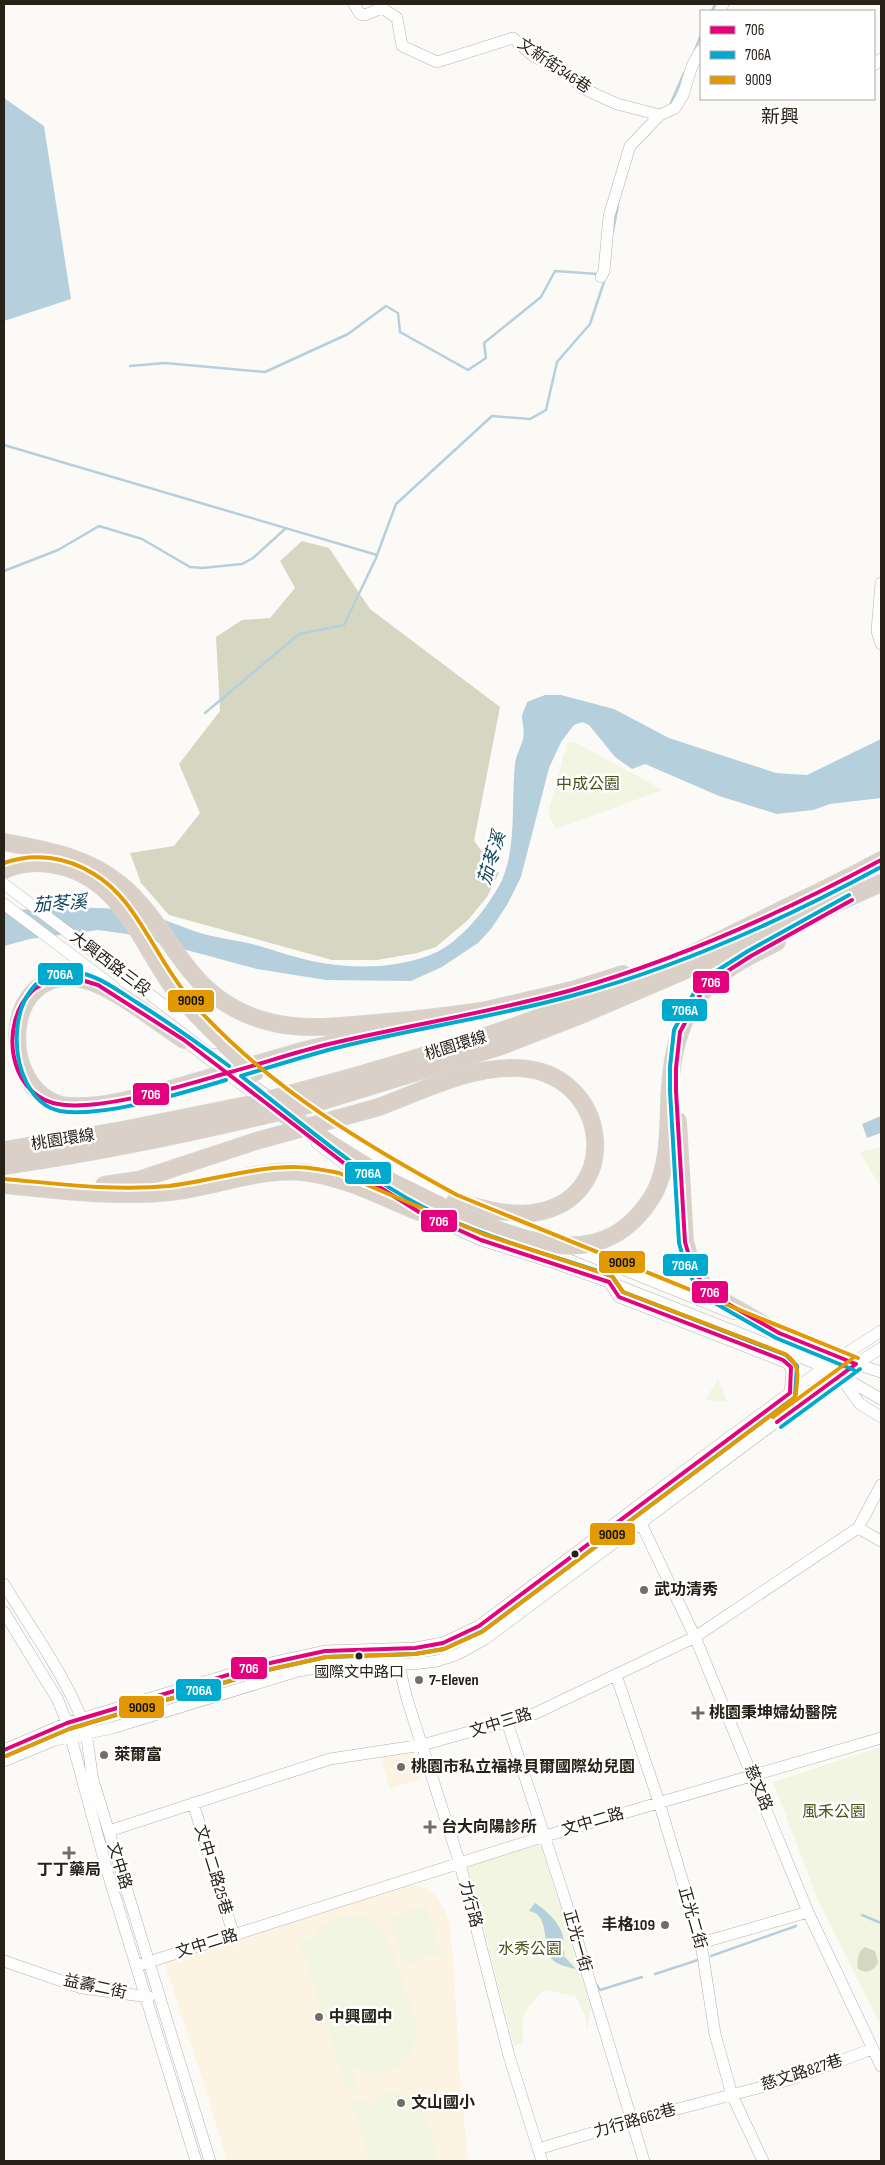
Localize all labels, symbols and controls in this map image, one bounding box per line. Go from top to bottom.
legend [700,10,875,100]
text: 706 [745,21,764,40]
street label: 文新街346巷 [514,35,594,97]
text: 706A [745,46,771,65]
text: 9009 [745,71,772,90]
district label: 新興 [761,106,799,129]
park label: 中成公園 [556,775,620,794]
water label: 茄苳溪 [474,826,511,887]
water label: 茄苳溪 [32,891,91,916]
street label: 大興西路三段 [66,928,154,1000]
line badge: 706A [37,962,84,986]
text: 706A [47,966,73,983]
line badge: 706 [692,970,730,994]
text: 706 [701,974,721,991]
line badge: 9009 [167,989,215,1013]
text: 9009 [178,992,205,1009]
line badge: 706A [661,998,708,1022]
text: 706A [672,1002,698,1019]
street label: 桃園環線 [423,1028,489,1064]
line badge: 706 [132,1082,170,1106]
text: 706 [141,1086,161,1103]
street label: 桃園環線 [30,1126,96,1154]
line badge: 706A [344,1161,392,1185]
text: 706A [355,1165,381,1182]
line badge: 706 [420,1209,458,1233]
text: 706 [429,1213,449,1230]
line badge: 9009 [598,1250,646,1274]
line badge: 706A [662,1253,709,1277]
text: 9009 [609,1254,636,1271]
text: 706A [672,1257,698,1274]
line badge: 706 [691,1280,729,1304]
text: 706 [700,1284,720,1301]
line badge: 9009 [589,1522,636,1546]
text: 9009 [599,1526,626,1543]
unlabelled marker [570,1549,580,1559]
place label: 武功清秀 [654,1581,718,1600]
marker: 武功清秀 [638,1584,650,1596]
marker: 國際文中路口 [354,1651,364,1661]
line badge: 706 [230,1656,268,1680]
text: 706 [239,1660,259,1677]
place label: 國際文中路口 [314,1663,404,1682]
place label: 7-Eleven [429,1671,479,1690]
marker: 7-Eleven [413,1674,425,1686]
line badge: 706A [175,1678,222,1702]
text: 706A [186,1682,212,1699]
line badge: 9009 [118,1695,165,1719]
text: 9009 [129,1699,156,1716]
place label: 桃園秉坤婦幼醫院 [709,1703,837,1723]
street label: 文中三路 [468,1705,534,1741]
marker: 桃園秉坤婦幼醫院 [691,1706,705,1720]
place label: 萊爾富 [114,1746,162,1765]
marker: 萊爾富 [98,1749,110,1761]
place label: 桃園市私立福祿貝爾國際幼兒園 [411,1757,635,1777]
marker: 桃園市私立福祿貝爾國際幼兒園 [395,1761,407,1773]
street label: 慈文路 [740,1762,776,1814]
park label: 風禾公園 [802,1803,866,1822]
street label: 文中二路 [560,1804,626,1840]
place label: 台大向陽診所 [441,1818,537,1837]
marker: 台大向陽診所 [423,1820,437,1834]
street label: 文中二路25巷 [190,1823,236,1917]
street label: 文中路 [103,1840,135,1892]
marker: 丁丁藥局 [63,1847,75,1859]
place label: 丁丁藥局 [37,1861,101,1880]
street label: 力行路 [455,1878,485,1930]
street label: 正光二街 [674,1885,710,1951]
street label: 正光一街 [559,1908,595,1974]
place label: 丰格109 [602,1916,655,1935]
marker: 丰格109 [659,1919,671,1931]
street label: 文中二路 [174,1926,240,1962]
park label: 水秀公園 [498,1940,562,1959]
street label: 益壽二街 [62,1971,128,2003]
place label: 中興國中 [329,2008,393,2027]
marker: 中興國中 [313,2011,325,2023]
street label: 慈文路827巷 [759,2051,845,2095]
place label: 文山國小 [411,2094,475,2113]
marker: 文山國小 [395,2097,407,2109]
street label: 力行路662巷 [592,2100,678,2142]

